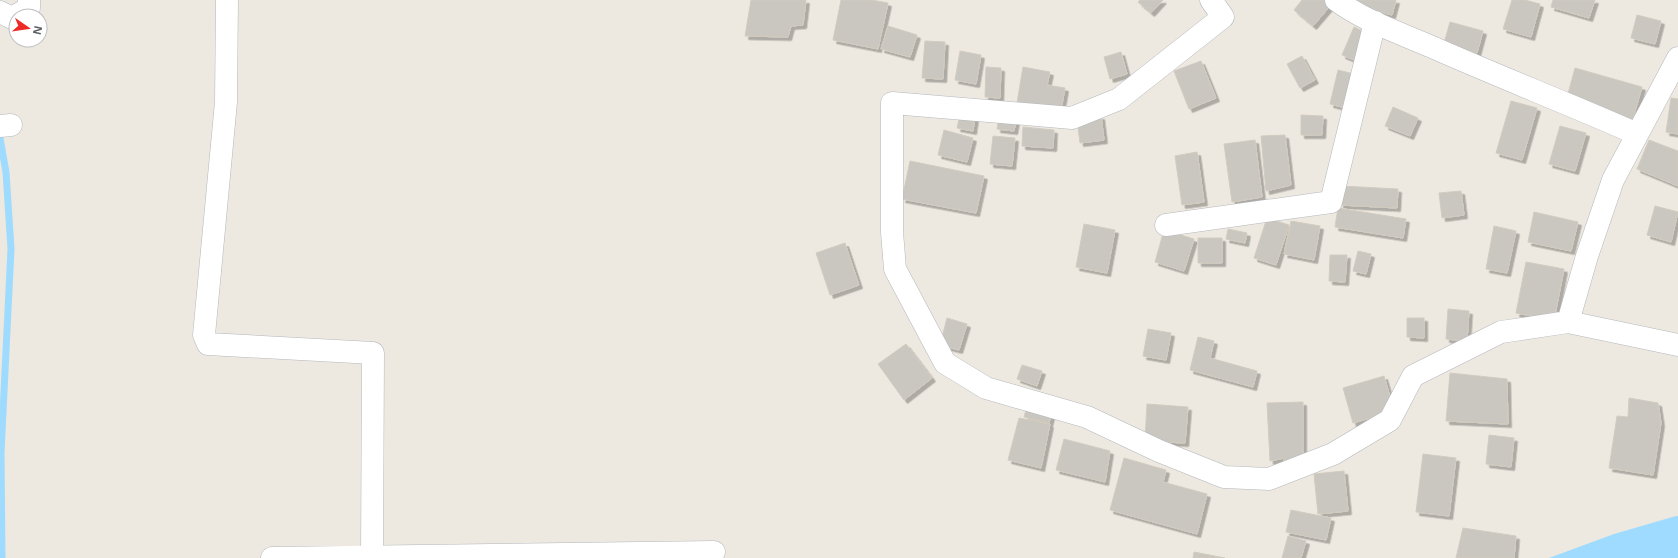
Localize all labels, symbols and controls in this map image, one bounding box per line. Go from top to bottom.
north arrow [8,8,48,48]
text: N [30,24,47,36]

